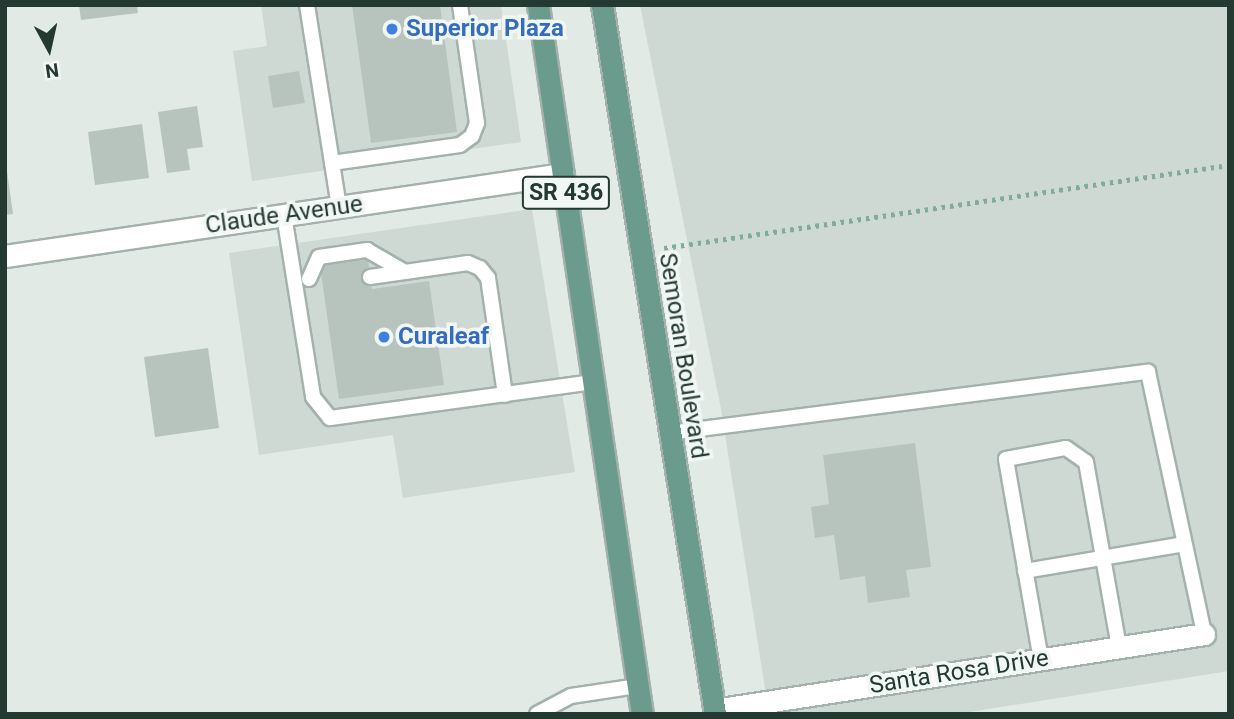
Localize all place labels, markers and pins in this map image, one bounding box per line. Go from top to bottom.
place label: Superior Plaza [406,15,564,43]
marker: Superior Plaza [384,21,400,37]
place label: Curaleaf [398,323,489,351]
marker: Curaleaf [376,329,392,345]

